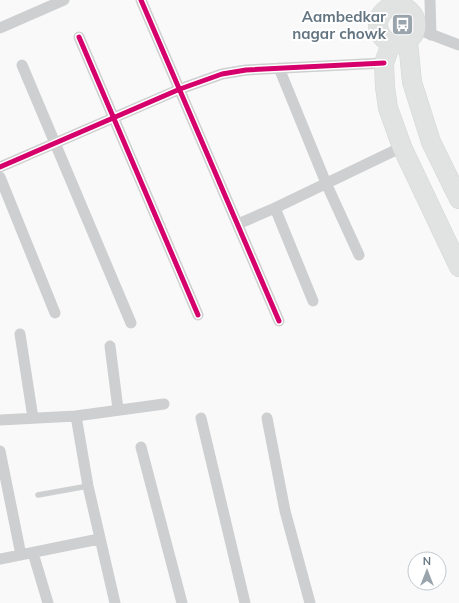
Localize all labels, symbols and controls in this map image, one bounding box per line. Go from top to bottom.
place label: Aambedkar nagar chowk [292,7,387,43]
bus stop icon: Aambedkar nagar chowk [389,12,415,38]
north arrow [407,551,447,591]
text: N [423,554,431,568]

